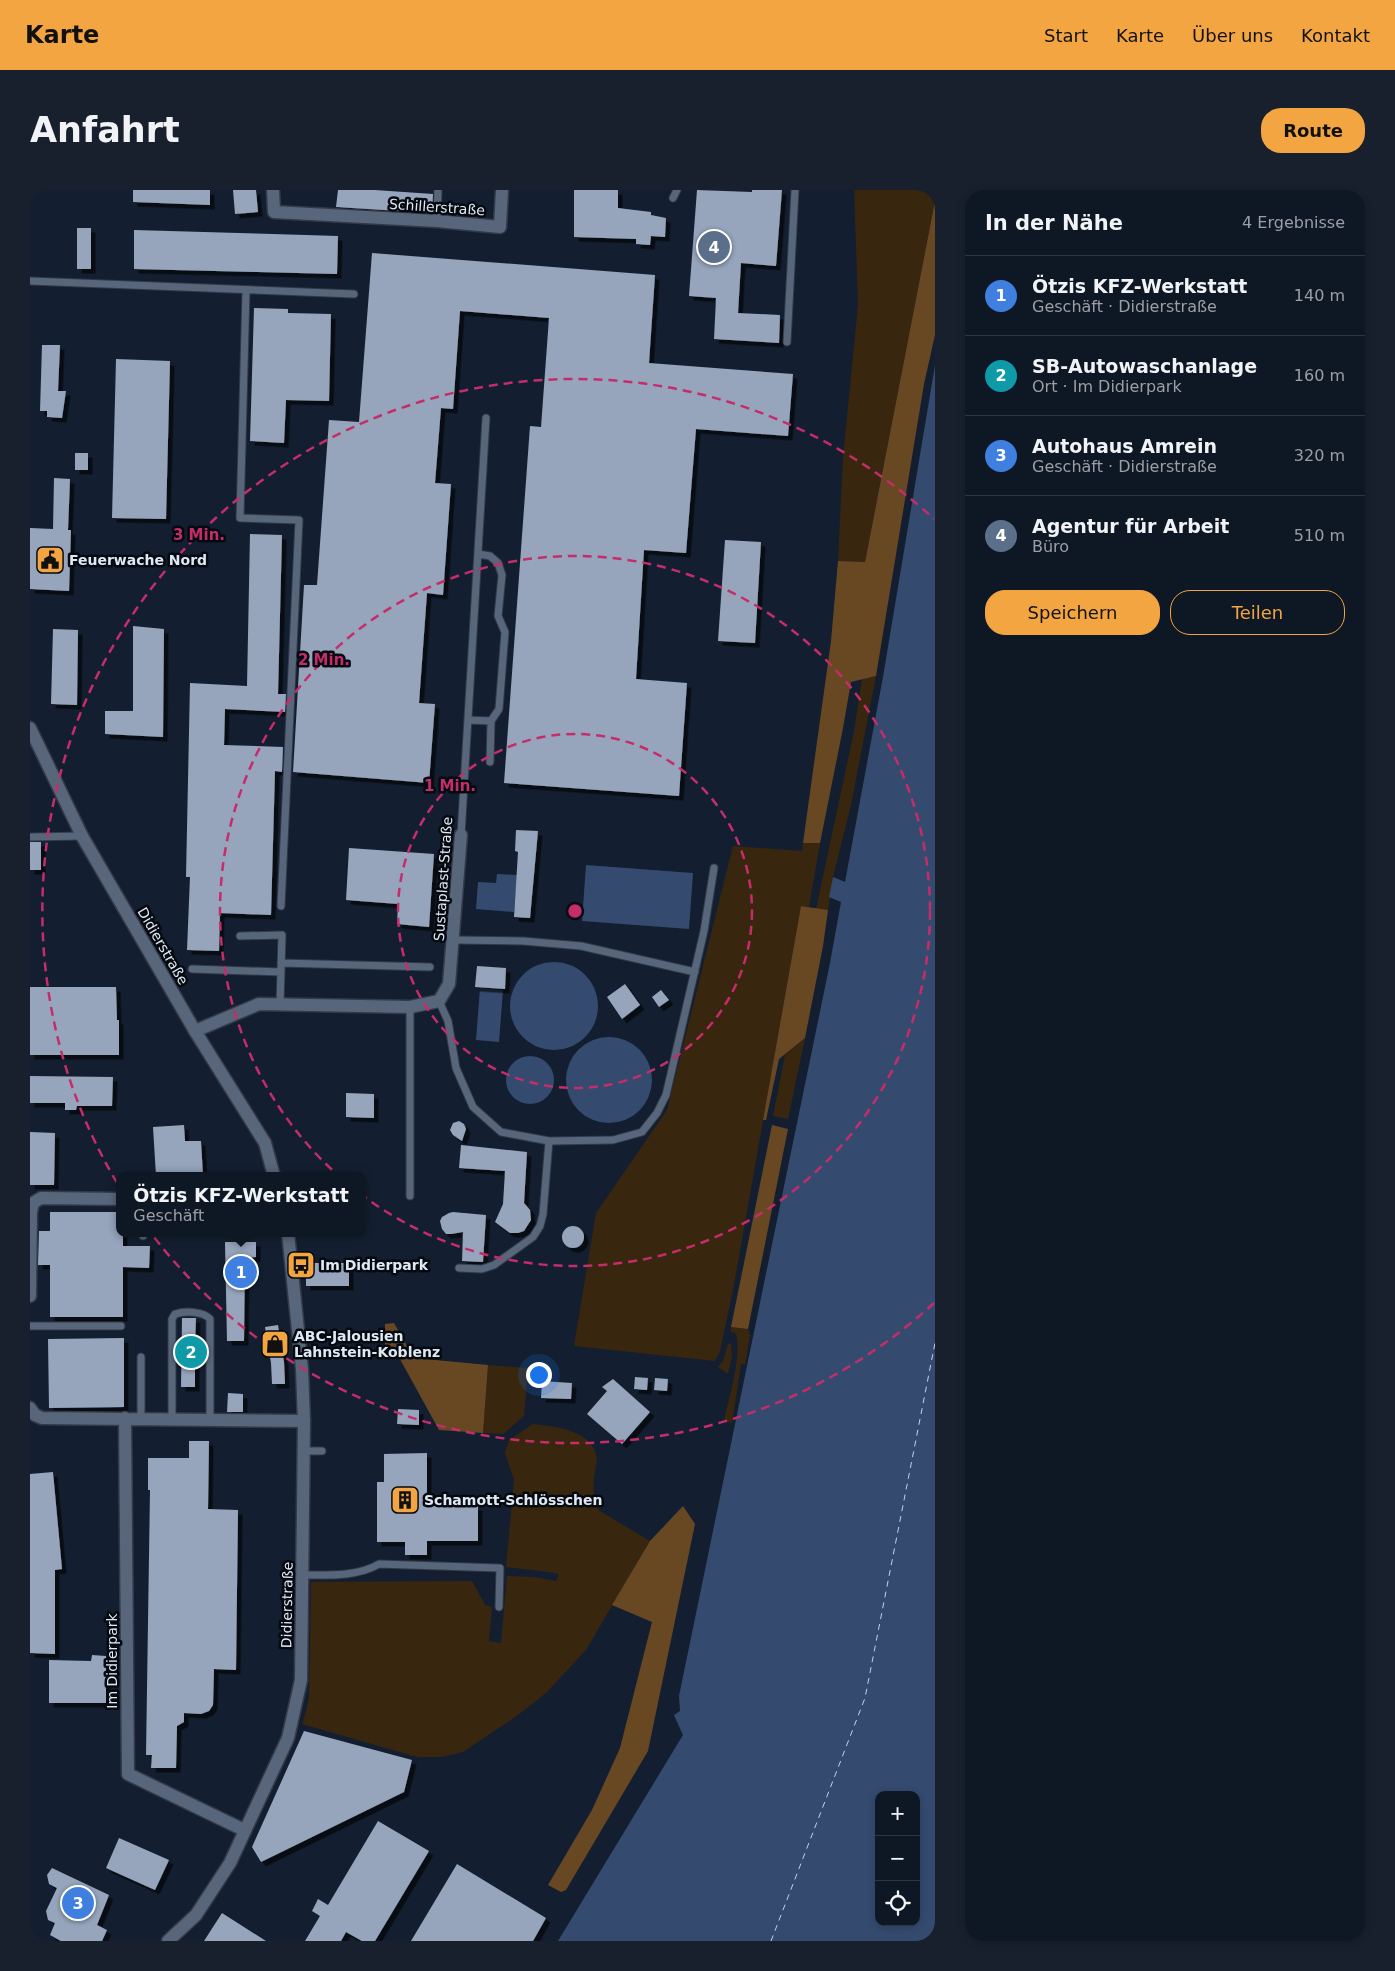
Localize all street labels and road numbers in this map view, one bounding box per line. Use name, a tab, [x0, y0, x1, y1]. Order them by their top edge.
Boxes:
street label: Schillerstraße	[389, 196, 485, 218]
street label: Sustaplast-Straße	[431, 816, 455, 942]
street label: Didierstraße	[134, 905, 192, 987]
street label: Didierstraße	[278, 1562, 296, 1648]
street label: Im Didierpark	[104, 1612, 120, 1709]

